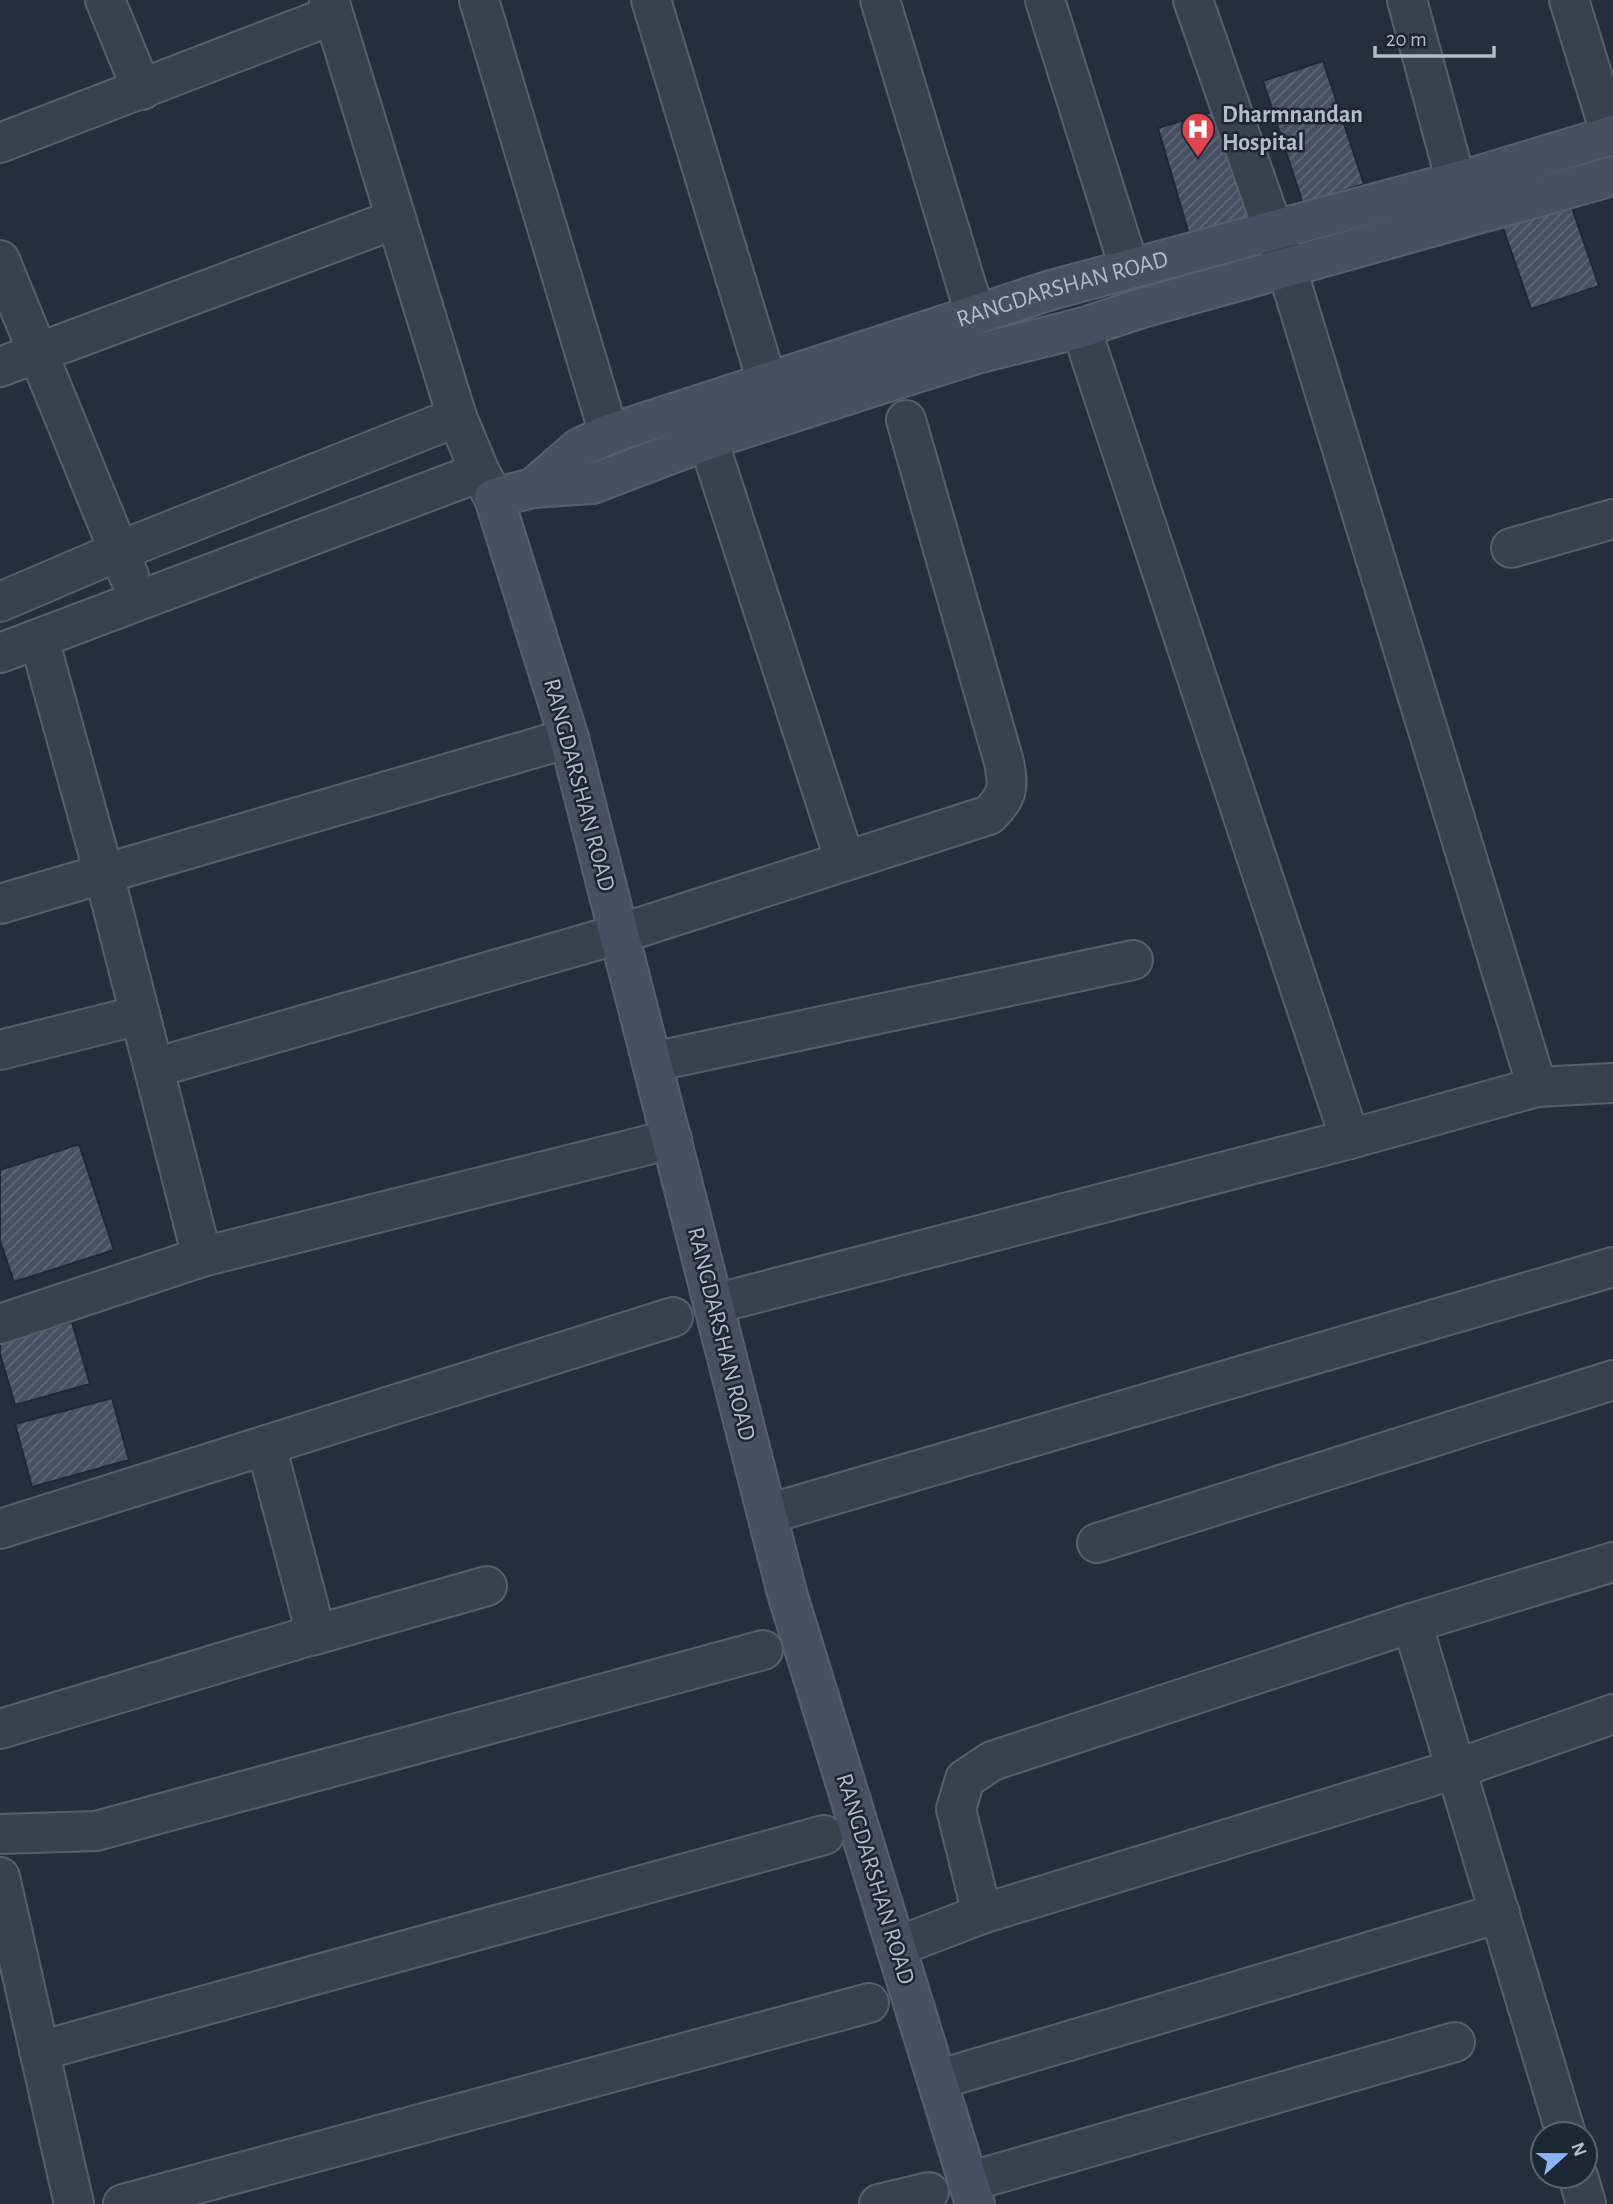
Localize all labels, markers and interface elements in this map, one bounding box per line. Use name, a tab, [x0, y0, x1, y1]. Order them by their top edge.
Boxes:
scale bar	[1375, 14, 1494, 58]
text: 20 m	[1386, 29, 1427, 50]
place label: Dharmnandan Hospital	[1222, 103, 1363, 155]
hospital icon: Dharmnandan Hospital	[1179, 110, 1217, 159]
street label: RANGDARSHAN ROAD	[954, 247, 1171, 332]
street label: RANGDARSHAN ROAD	[539, 676, 619, 894]
street label: RANGDARSHAN ROAD	[683, 1225, 759, 1443]
street label: RANGDARSHAN ROAD	[831, 1771, 919, 1987]
north arrow	[1529, 2120, 1599, 2190]
text: N	[1567, 2140, 1590, 2159]

